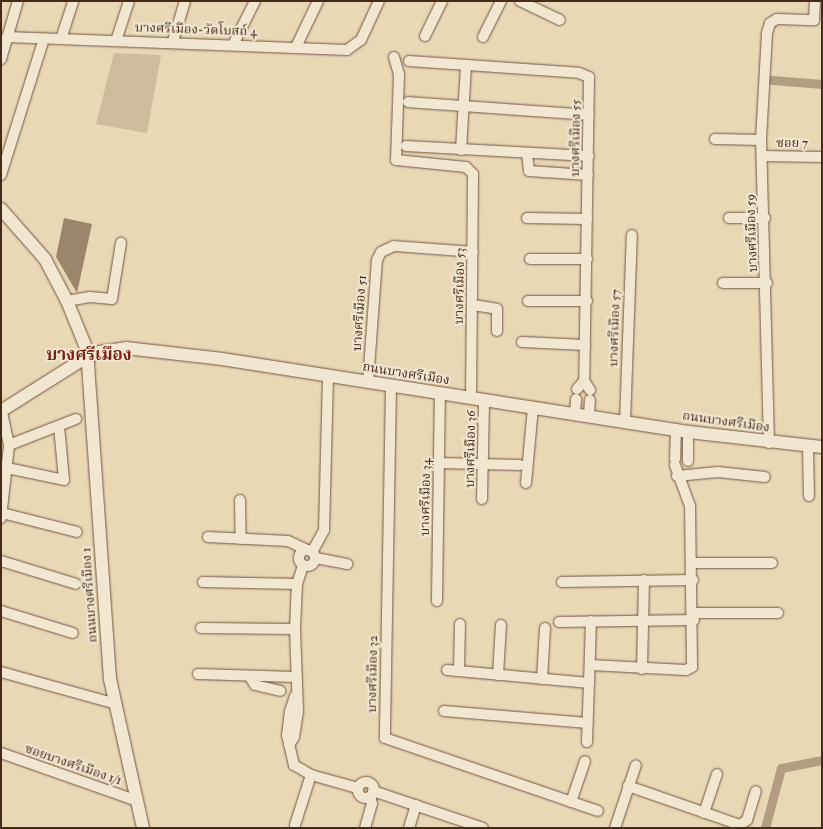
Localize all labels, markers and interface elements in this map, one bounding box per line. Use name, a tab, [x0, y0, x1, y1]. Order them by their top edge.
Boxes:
street label: บางศรีเมือง-วัดโบสถ์ 4	[135, 20, 257, 40]
street label: บางศรีเมือง 55	[568, 99, 584, 177]
street label: ซอย 7	[776, 135, 808, 151]
street label: บางศรีเมือง 59	[743, 194, 761, 272]
street label: บางศรีเมือง 53	[452, 248, 468, 324]
street label: บางศรีเมือง 51	[350, 275, 370, 351]
street label: บางศรีเมือง 57	[606, 289, 624, 367]
district label: บางศรีเมือง	[46, 345, 132, 365]
street label: ถนนบางศรีเมือง	[361, 359, 451, 389]
street label: ถนนบางศรีเมือง	[681, 408, 771, 436]
street label: บางศรีเมือง 36	[463, 410, 479, 488]
street label: บางศรีเมือง 34	[418, 458, 434, 536]
street label: ถนนบางศรีเมือง 1	[79, 547, 101, 643]
street label: บางศรีเมือง 32	[365, 635, 381, 713]
street label: ซอยบางศรีเมือง 1/1	[22, 741, 124, 789]

